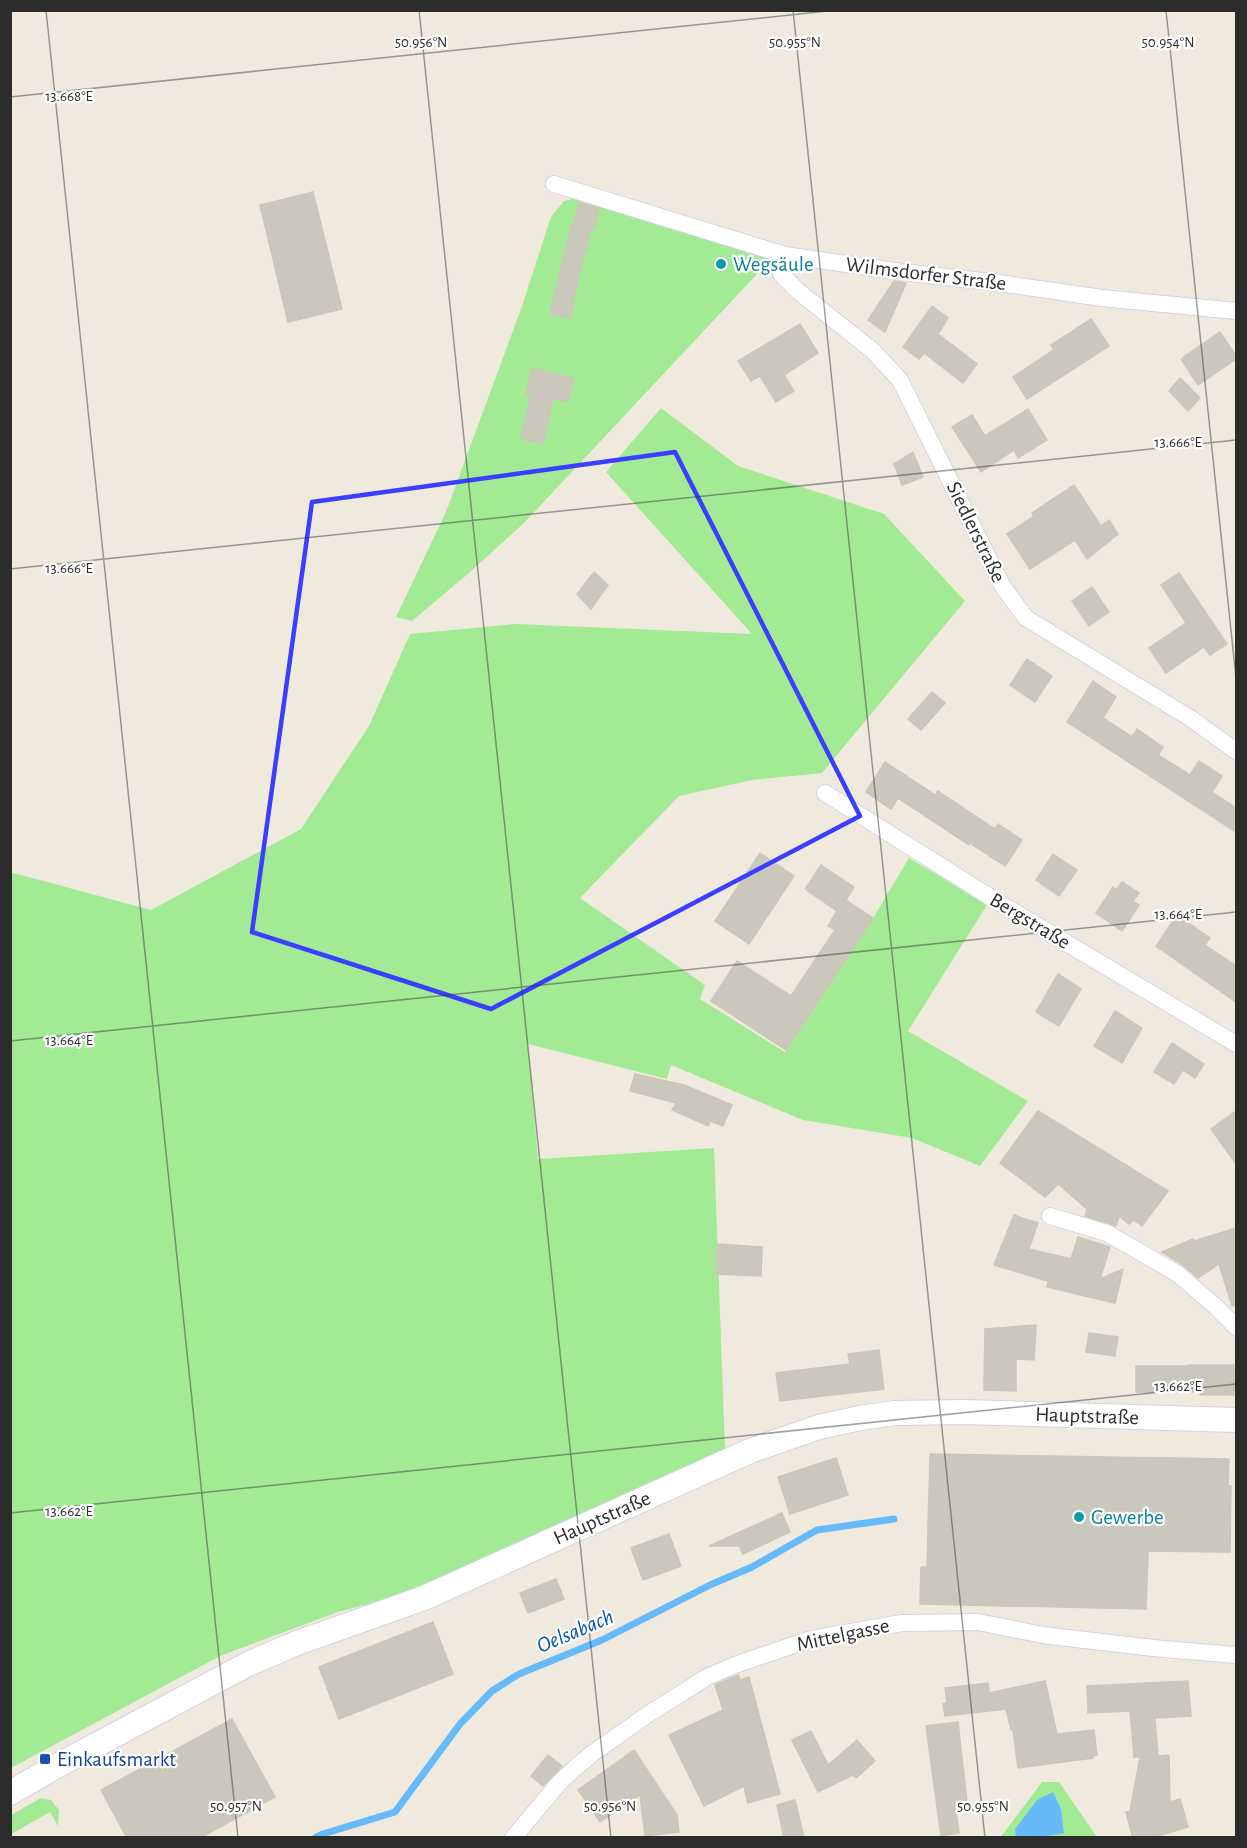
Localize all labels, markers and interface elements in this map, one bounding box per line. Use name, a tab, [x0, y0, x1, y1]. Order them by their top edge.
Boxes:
text: 50.956°N	[395, 35, 447, 50]
text: 50.955°N	[769, 35, 821, 50]
text: 50.954°N	[1142, 35, 1194, 50]
text: 13.668°E	[45, 89, 93, 104]
place label: Wegsäule	[733, 254, 814, 275]
street label: Wilmsdorfer Straße	[845, 254, 1007, 294]
marker: Wegsäule	[714, 257, 728, 271]
text: 13.666°E	[1154, 435, 1202, 450]
street label: Siedlerstraße	[943, 478, 1009, 586]
text: 13.666°E	[45, 561, 93, 576]
street label: Bergstraße	[986, 889, 1074, 953]
text: 13.664°E	[1154, 907, 1202, 922]
text: 13.664°E	[45, 1033, 93, 1048]
text: 13.662°E	[1154, 1379, 1202, 1394]
street label: Hauptstraße	[1035, 1404, 1139, 1428]
street label: Hauptstraße	[550, 1487, 654, 1549]
text: 13.662°E	[45, 1504, 93, 1519]
place label: Gewerbe	[1091, 1507, 1164, 1528]
marker: Gewerbe	[1072, 1510, 1086, 1524]
water label: Oelsabach	[533, 1605, 617, 1657]
street label: Mittelgasse	[795, 1615, 891, 1655]
place label: Einkaufsmarkt	[57, 1749, 176, 1770]
marker: Einkaufsmarkt	[38, 1752, 52, 1766]
text: 50.957°N	[210, 1799, 262, 1814]
text: 50.956°N	[584, 1799, 636, 1814]
text: 50.955°N	[957, 1799, 1009, 1814]

